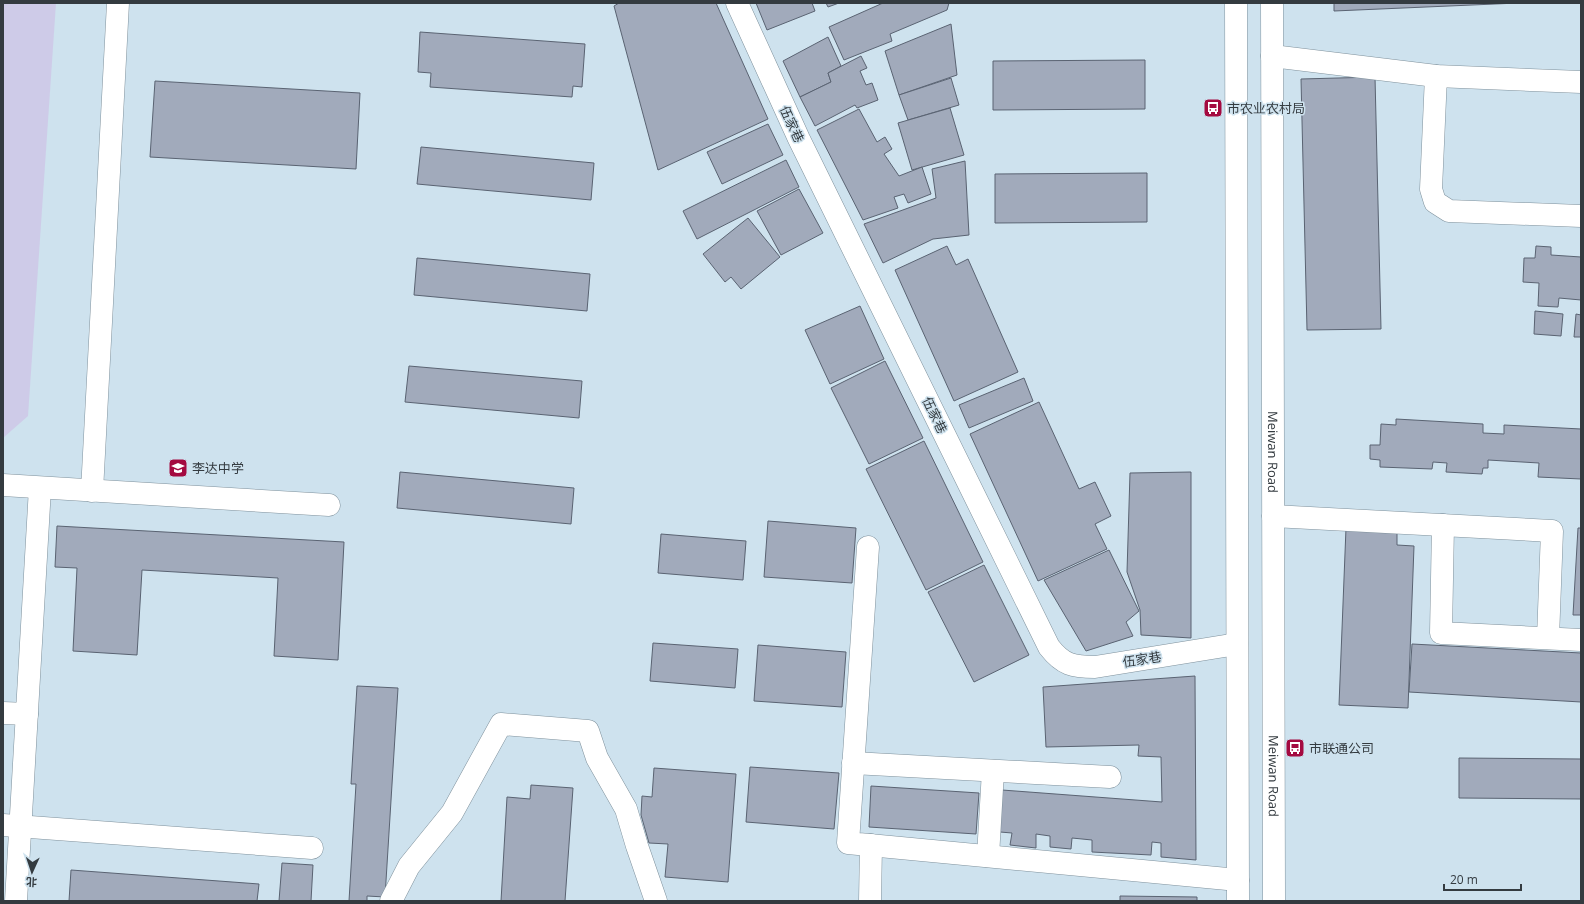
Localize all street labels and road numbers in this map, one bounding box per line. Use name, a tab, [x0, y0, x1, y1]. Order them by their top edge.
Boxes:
street label: 伍家巷	[776, 103, 808, 145]
street label: 伍家巷	[918, 394, 952, 436]
street label: Meiwan Road	[1264, 411, 1282, 493]
street label: 伍家巷	[1121, 647, 1163, 671]
street label: Meiwan Road	[1265, 735, 1283, 817]

